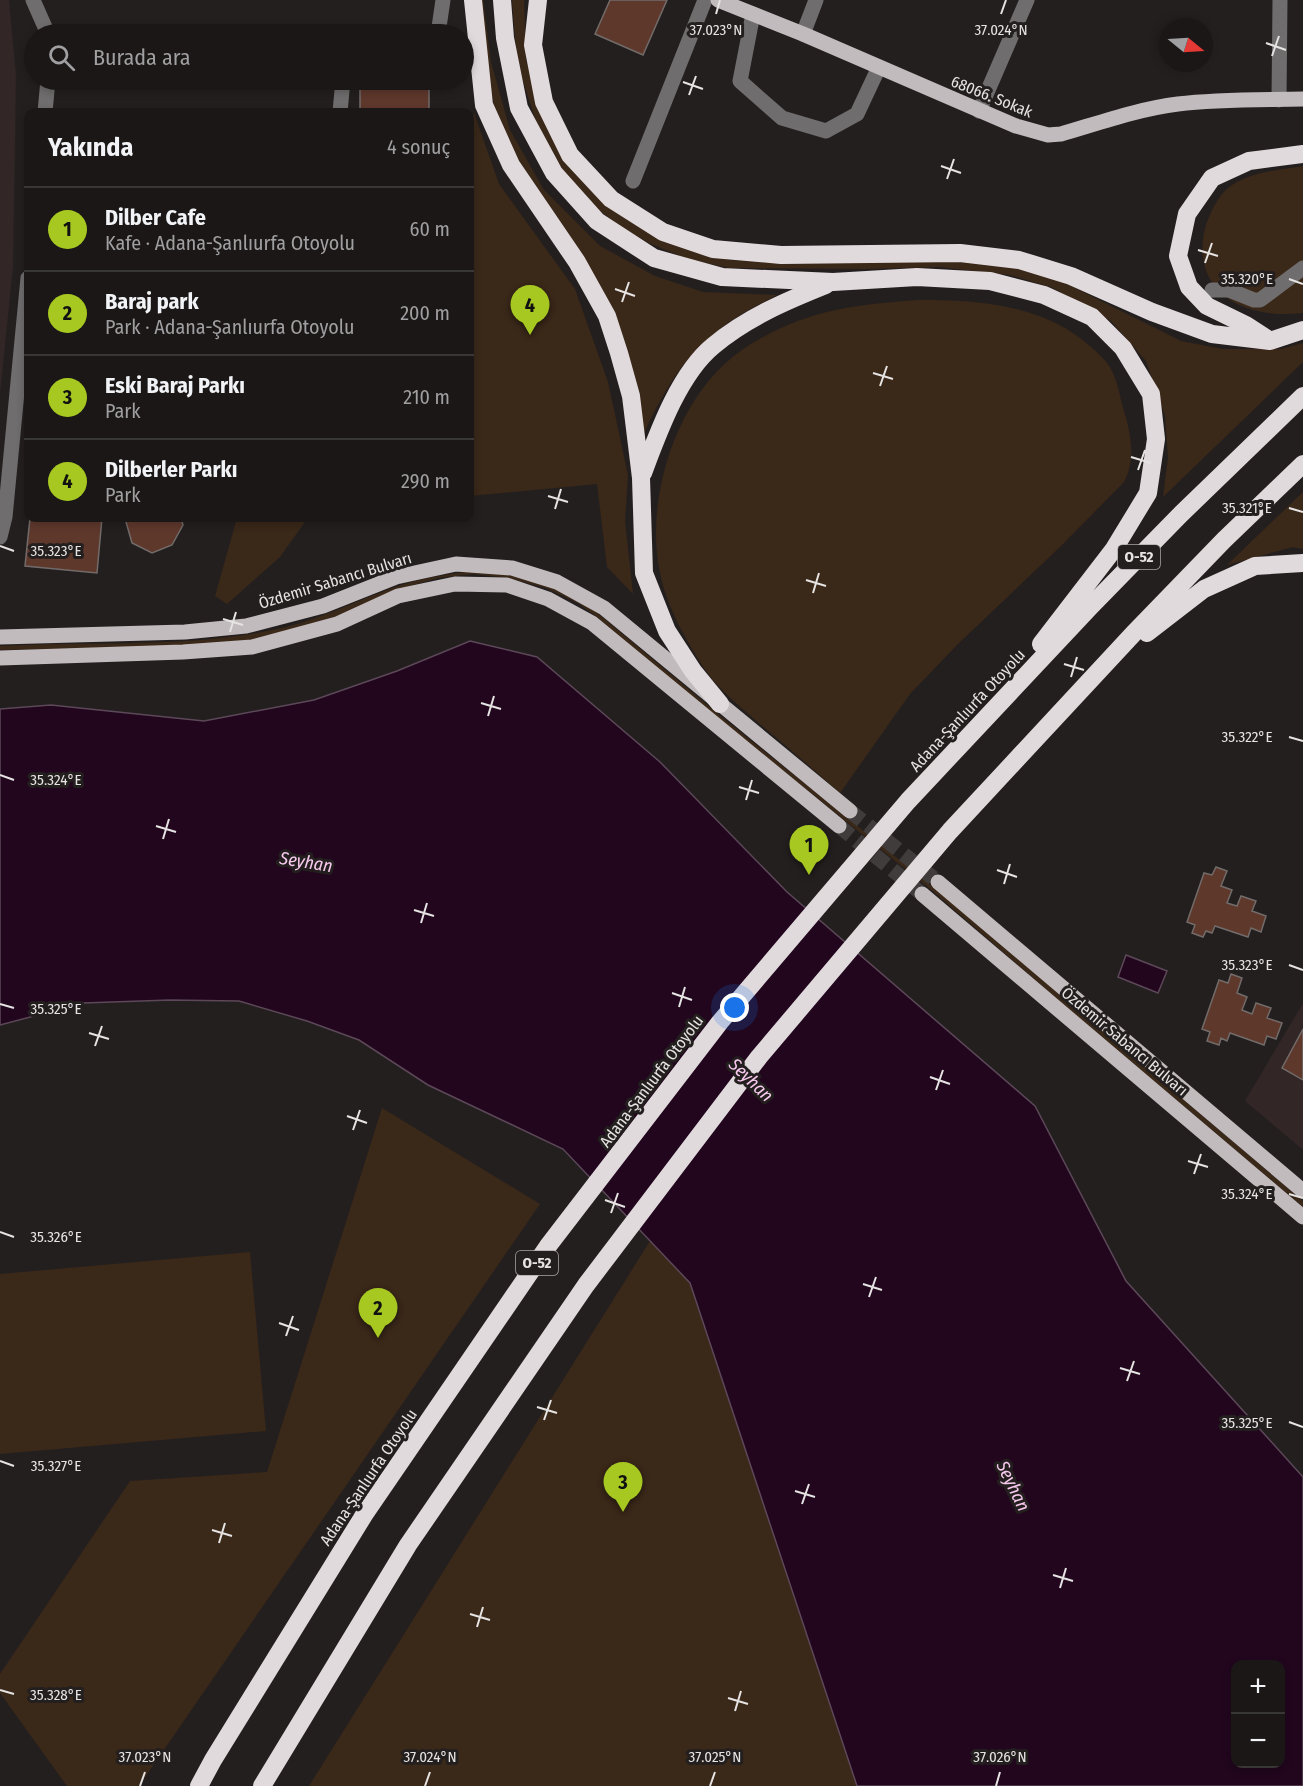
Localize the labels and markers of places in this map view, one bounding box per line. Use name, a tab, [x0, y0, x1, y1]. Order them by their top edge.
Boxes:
pin: 4	[510, 286, 550, 335]
pin: 1	[790, 826, 828, 875]
pin: 2	[358, 1288, 398, 1338]
pin: 3	[604, 1462, 642, 1512]

